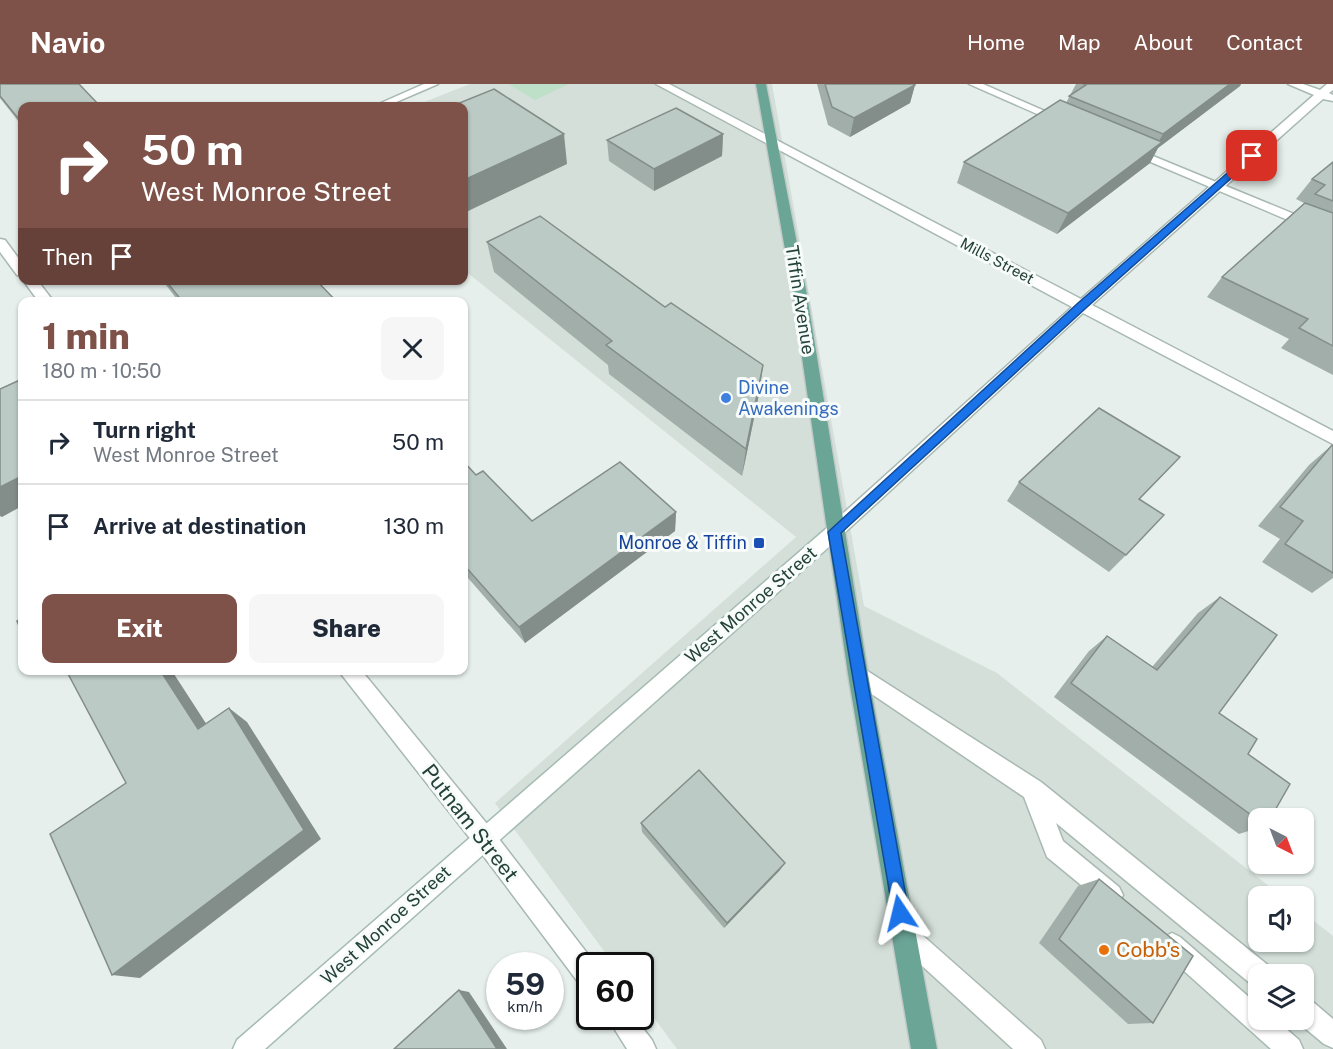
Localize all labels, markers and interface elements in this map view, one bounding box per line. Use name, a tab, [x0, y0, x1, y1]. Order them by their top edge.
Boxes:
text: Navio	[30, 26, 105, 59]
text: Home	[967, 30, 1025, 55]
text: Map	[1058, 30, 1101, 55]
text: About	[1134, 30, 1193, 55]
text: Contact	[1226, 30, 1303, 55]
text: 50 m	[141, 125, 244, 174]
icon: right	[42, 126, 120, 204]
pin	[1226, 130, 1277, 181]
icon: arrive	[1235, 139, 1268, 172]
text: West Monroe Street	[141, 175, 392, 207]
street label: Mills Street	[958, 234, 1037, 287]
icon: arrive	[105, 240, 138, 273]
text: Then	[42, 244, 93, 270]
street label: Tiffin Avenue	[782, 244, 819, 356]
text: 1 min	[42, 315, 130, 357]
button: close	[381, 317, 444, 380]
text: 180 m · 10:50	[42, 359, 161, 383]
place label: Divine Awakenings	[738, 377, 839, 419]
marker: Divine Awakenings	[719, 391, 733, 405]
text: Turn right	[93, 417, 196, 443]
icon: right	[42, 426, 75, 459]
text: 50 m	[392, 429, 444, 455]
text: West Monroe Street	[93, 443, 279, 467]
icon: arrive	[42, 510, 75, 543]
text: Arrive at destination	[93, 513, 306, 539]
text: 130 m	[383, 513, 444, 539]
place label: Monroe & Tiffin	[618, 532, 747, 553]
marker: Monroe & Tiffin	[752, 536, 766, 550]
street label: West Monroe Street	[681, 542, 821, 667]
button: Exit	[42, 594, 237, 663]
button: Share	[249, 594, 444, 663]
street label: Putnam Street	[417, 759, 524, 886]
north arrow	[1248, 808, 1314, 874]
map controls	[1248, 808, 1314, 1030]
street label: West Monroe Street	[316, 861, 455, 988]
position arrow	[868, 881, 932, 945]
button: sound	[1248, 886, 1314, 952]
place label: Cobb's	[1116, 937, 1180, 962]
marker: Cobb's	[1097, 943, 1111, 957]
speed limit sign: 60	[576, 952, 654, 1030]
button: layers	[1248, 964, 1314, 1030]
text: 59	[505, 966, 545, 1002]
text: km/h	[507, 998, 543, 1015]

